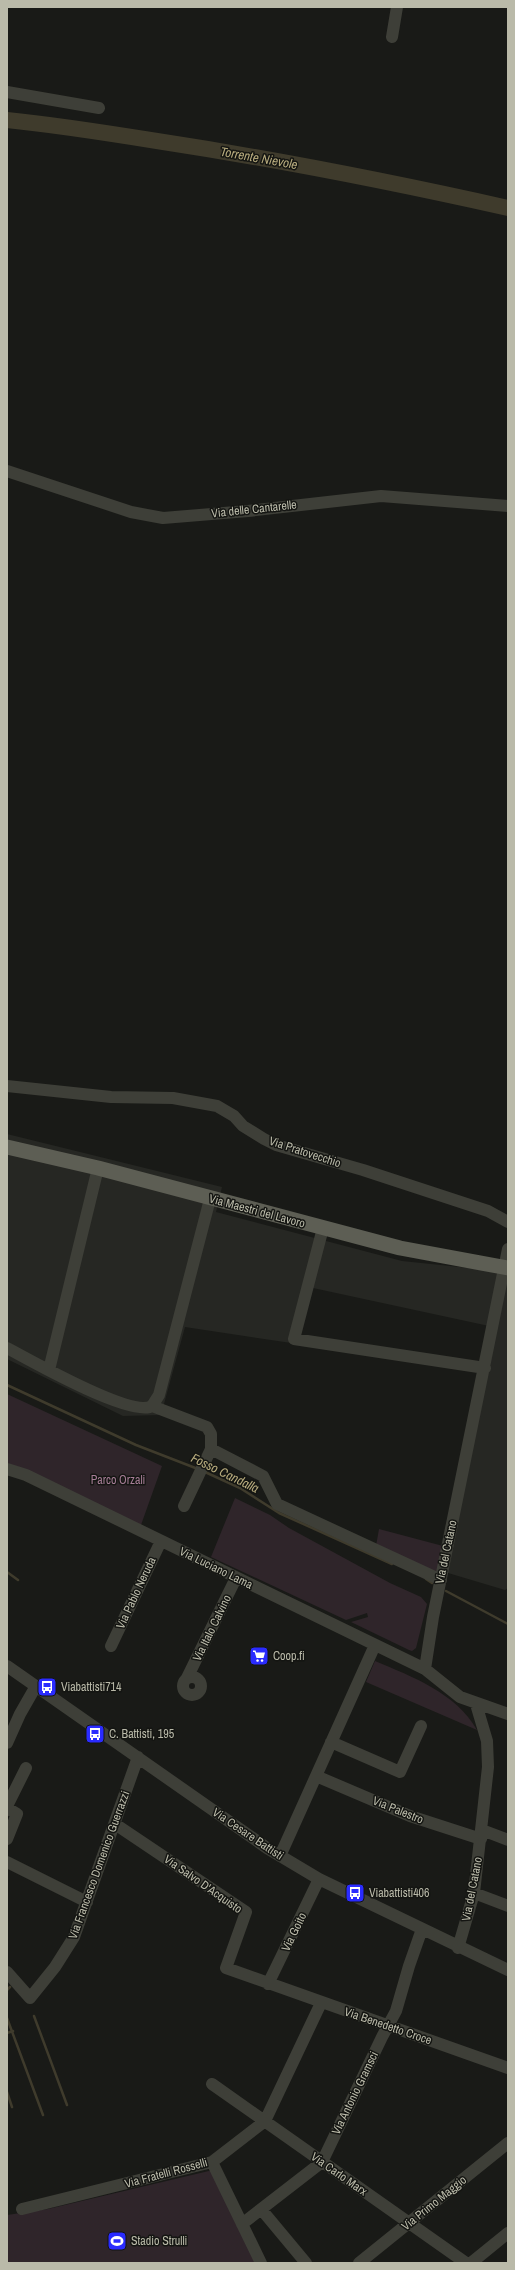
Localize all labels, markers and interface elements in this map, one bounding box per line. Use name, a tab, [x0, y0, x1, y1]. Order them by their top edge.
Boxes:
water label: Torrente Nievole	[219, 143, 299, 173]
street label: Via delle Cantarelle	[211, 497, 297, 521]
street label: Via Pratovecchio	[267, 1133, 343, 1171]
street label: Via Maestri del Lavoro	[207, 1190, 307, 1232]
water label: Fosso Candalla	[188, 1449, 262, 1497]
park label: Parco Orzali	[91, 1472, 145, 1488]
street label: Via del Catano	[431, 1519, 461, 1585]
street label: Via Luciano Lama	[177, 1543, 256, 1593]
street label: Via Pablo Neruda	[112, 1554, 160, 1632]
street label: Via Italo Calvino	[189, 1592, 235, 1664]
supermarket icon: Coop.fi	[248, 1645, 270, 1667]
place label: Coop.fi	[273, 1648, 305, 1664]
bus stop icon: Viabattisti714	[36, 1676, 58, 1698]
place label: Viabattisti714	[61, 1679, 122, 1695]
bus stop icon: C. Battisti, 195	[84, 1723, 106, 1745]
place label: C. Battisti, 195	[109, 1726, 175, 1742]
street label: Via Francesco Domenico Guerrazzi	[65, 1789, 133, 1941]
street label: Via Palestro	[370, 1793, 426, 1827]
street label: Via Cesare Battisti	[209, 1804, 287, 1864]
street label: Via Salvo D'Acquisto	[161, 1851, 245, 1917]
street label: Via del Catano	[458, 1856, 486, 1922]
bus stop icon: Viabattisti406	[344, 1882, 366, 1904]
place label: Viabattisti406	[369, 1885, 430, 1901]
street label: Via Goito	[278, 1910, 310, 1954]
street label: Via Benedetto Croce	[342, 2004, 434, 2048]
street label: Via Antonio Gramsci	[328, 2049, 382, 2137]
street label: Via Carlo Marx	[308, 2149, 370, 2199]
street label: Via Fratelli Rosselli	[123, 2154, 209, 2192]
street label: Via Primo Maggio	[398, 2172, 470, 2234]
sports icon: Stadio Strulli	[106, 2230, 128, 2252]
place label: Stadio Strulli	[131, 2233, 187, 2249]

